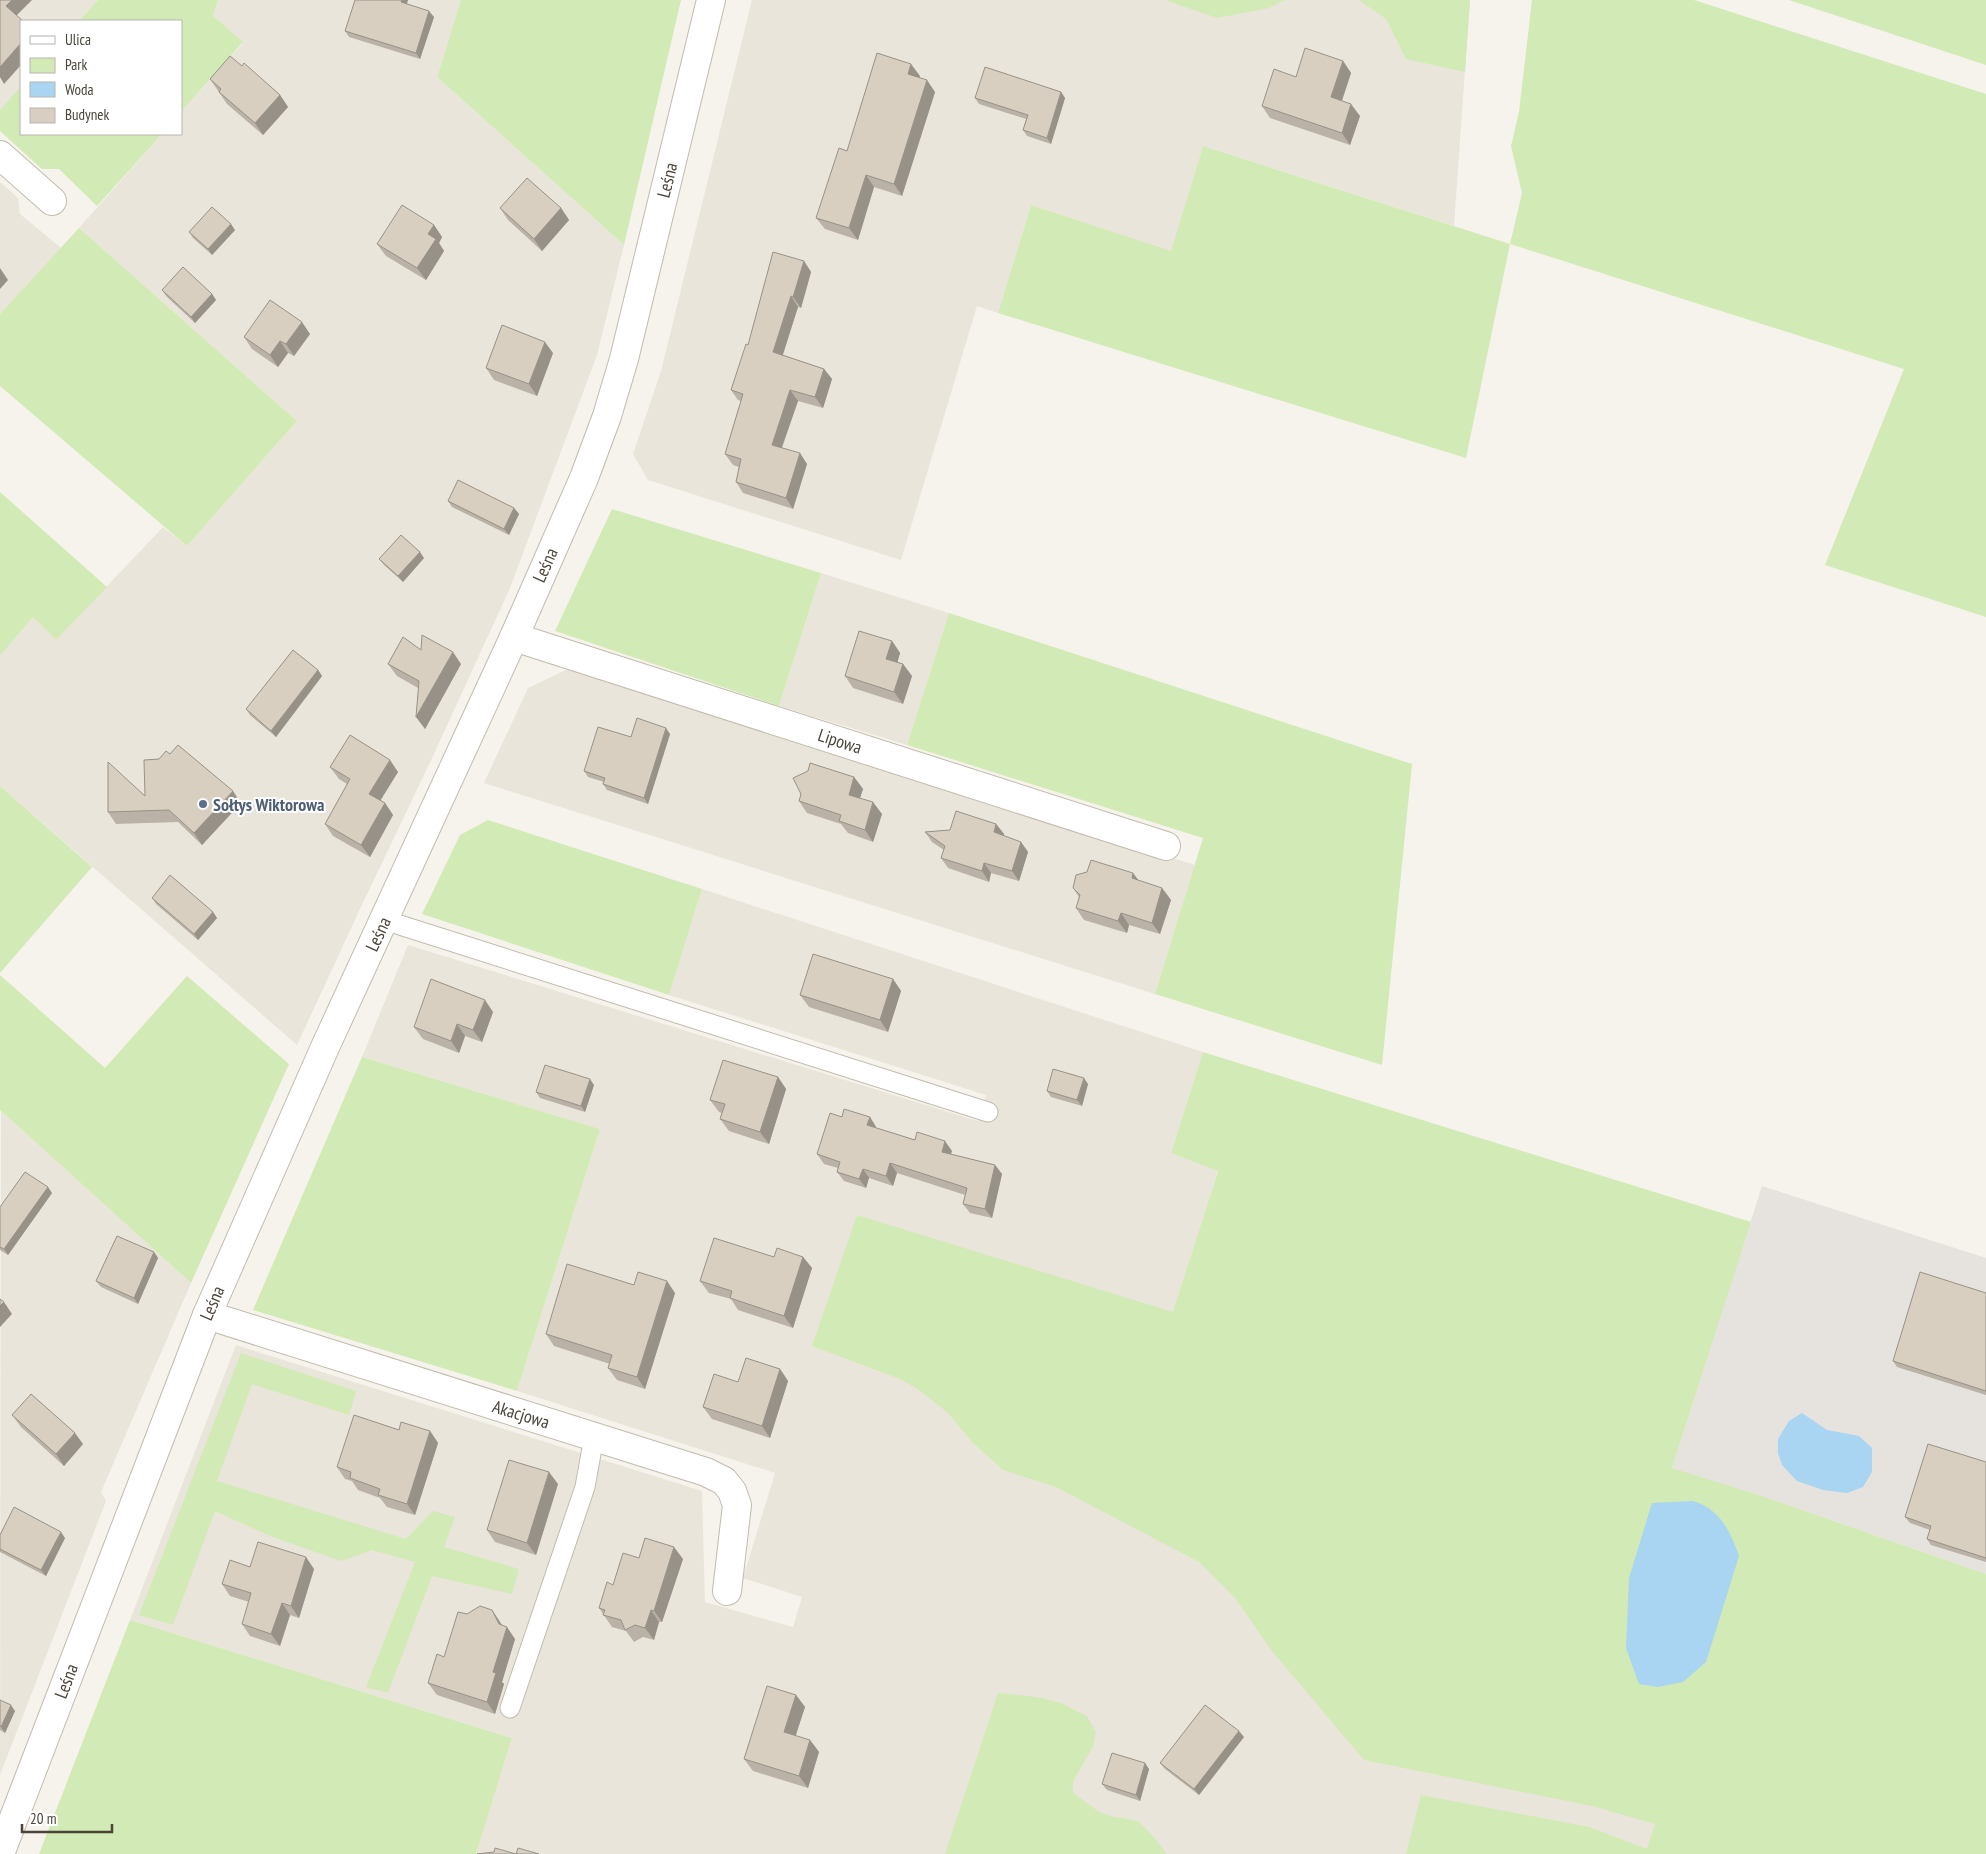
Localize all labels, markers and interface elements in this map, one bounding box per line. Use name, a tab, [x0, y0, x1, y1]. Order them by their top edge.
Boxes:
legend	[20, 20, 182, 135]
text: Ulica	[65, 30, 91, 49]
text: Park	[65, 55, 87, 74]
text: Woda	[65, 80, 94, 99]
text: Budynek	[65, 105, 109, 124]
street label: Leśna	[652, 160, 682, 200]
street label: Leśna	[527, 544, 563, 586]
street label: Lipowa	[815, 723, 865, 759]
place label: Sołtys Wiktorowa	[213, 793, 324, 816]
marker: Sołtys Wiktorowa	[197, 798, 209, 810]
street label: Leśna	[360, 913, 396, 955]
street label: Leśna	[195, 1282, 229, 1324]
street label: Akacjowa	[490, 1394, 552, 1434]
street label: Leśna	[49, 1660, 83, 1702]
scale bar	[22, 1802, 112, 1834]
text: 20 m	[30, 1809, 56, 1828]

